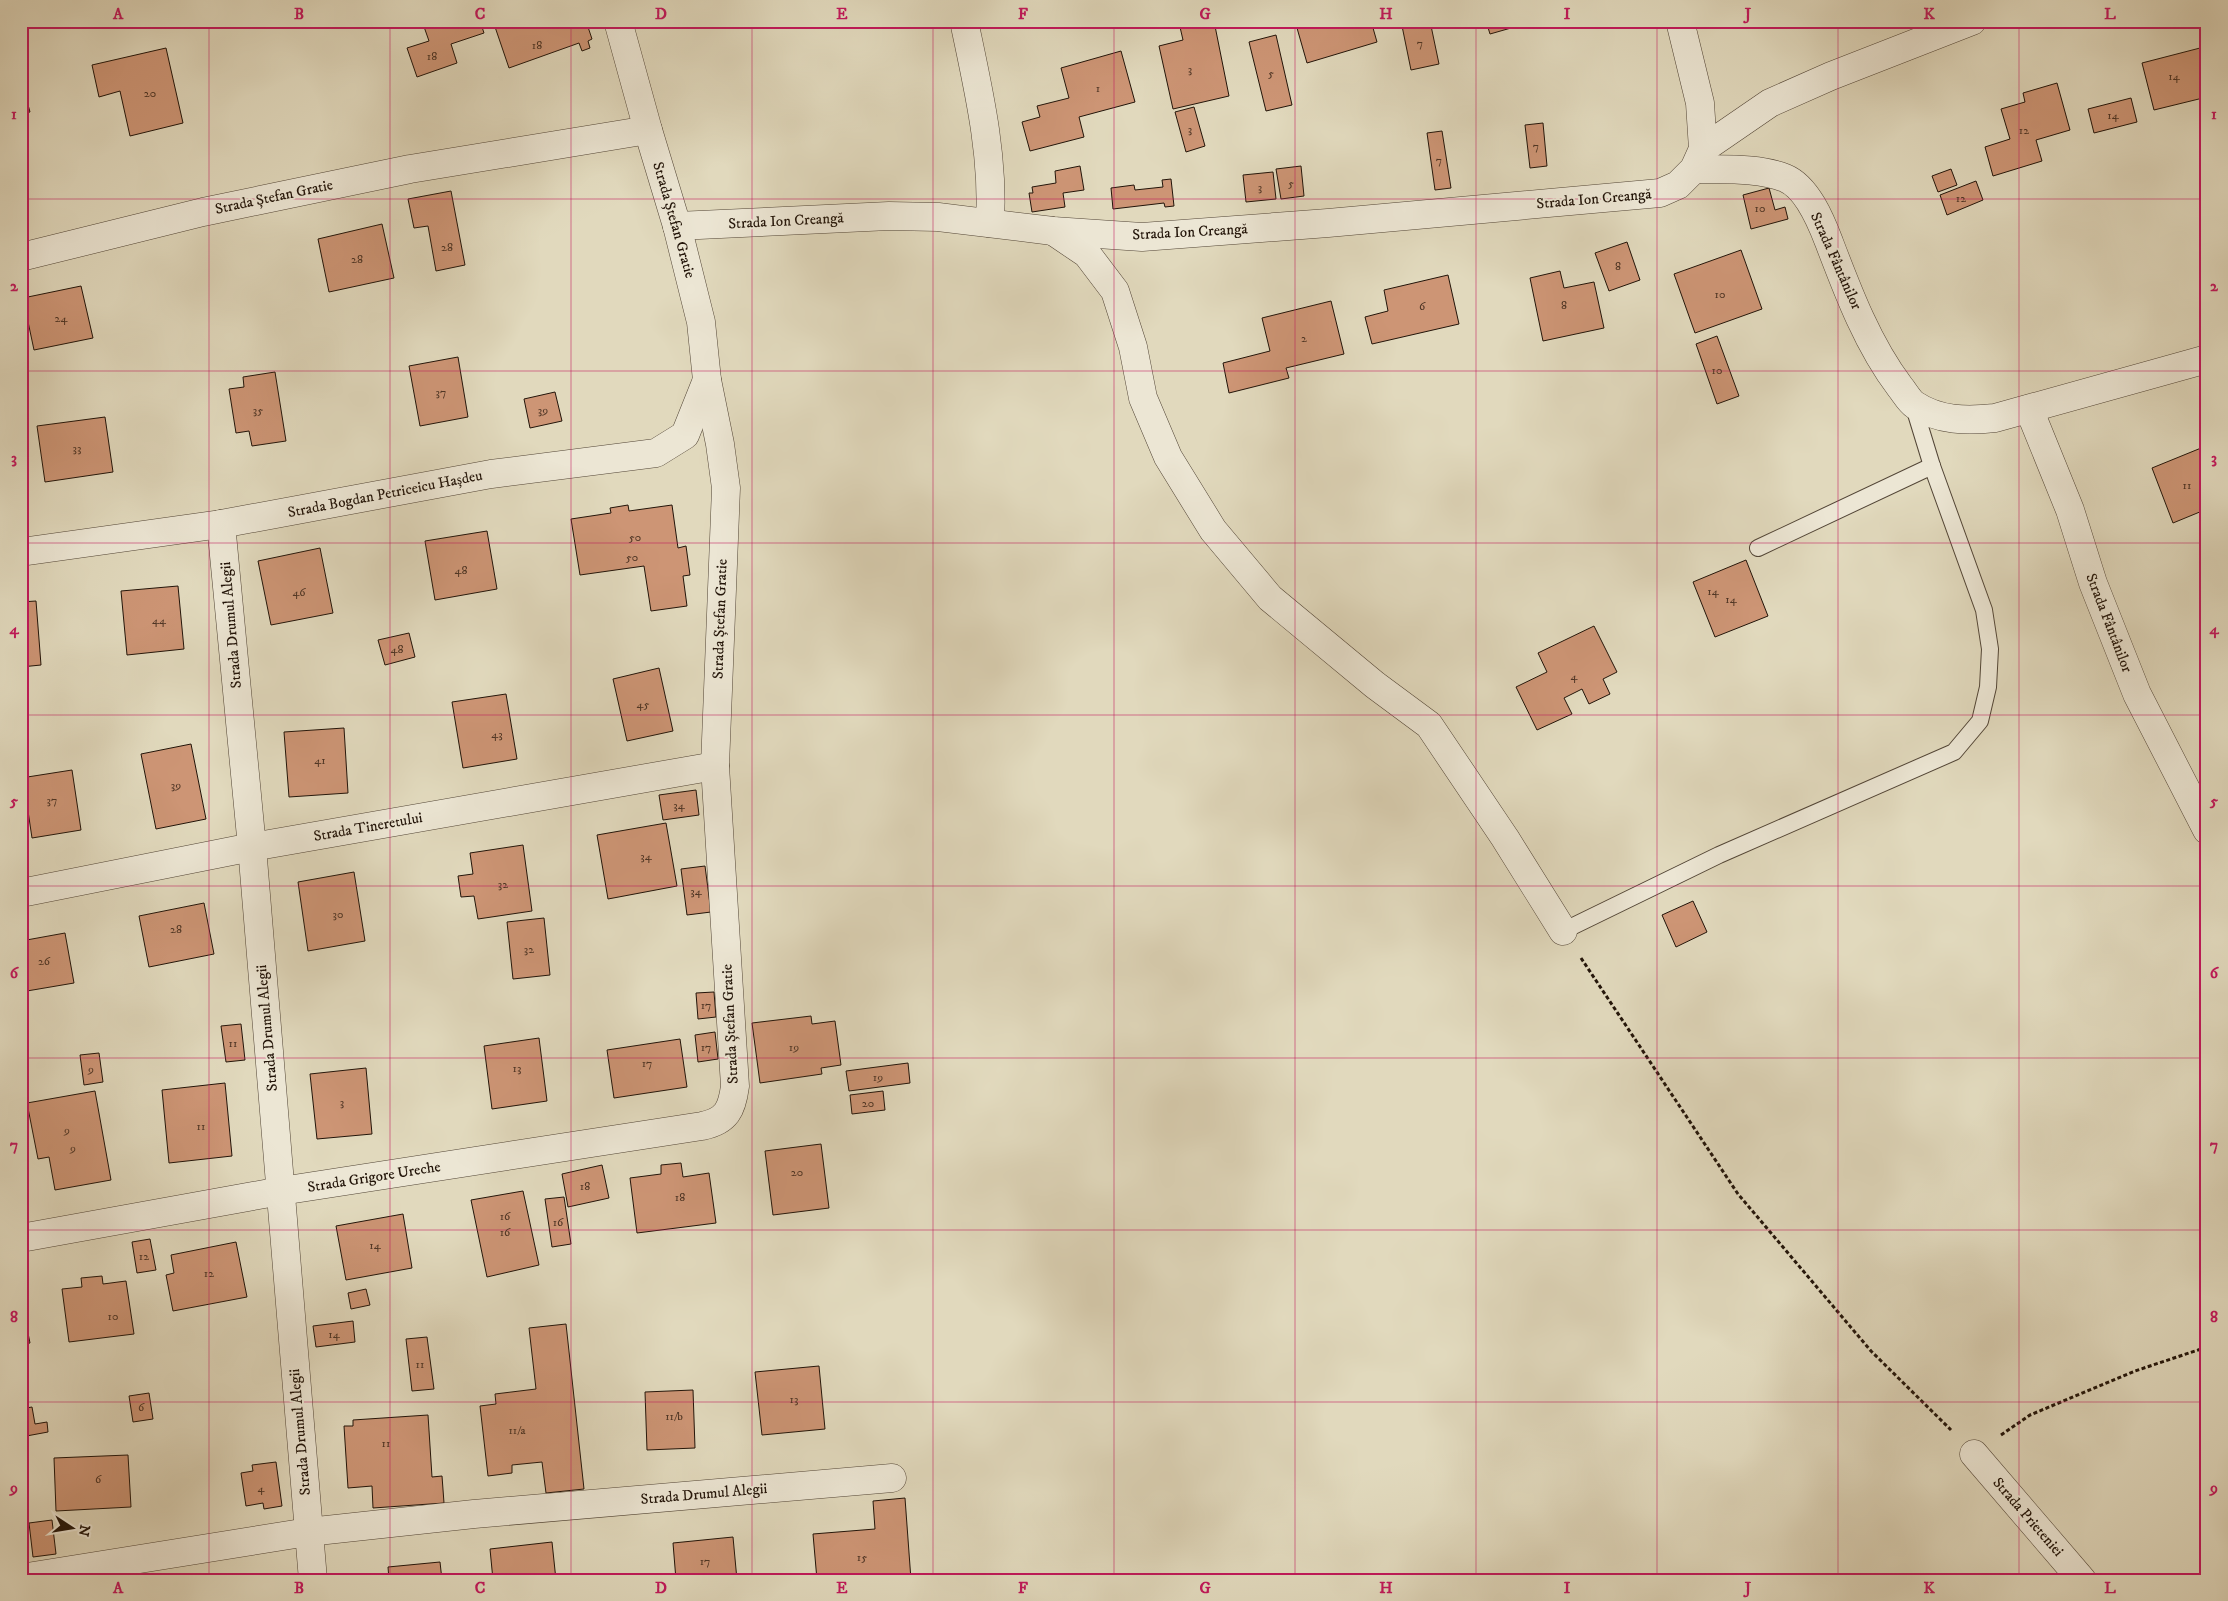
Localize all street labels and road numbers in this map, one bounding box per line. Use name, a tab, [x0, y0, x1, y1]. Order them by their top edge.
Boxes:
street label: Strada Ștefan Gratie	[648, 160, 700, 280]
street label: Strada Ștefan Gratie	[213, 175, 335, 219]
street label: Strada Ion Creangă	[1536, 184, 1653, 214]
street label: Strada Ion Creangă	[728, 208, 845, 234]
street label: Strada Fântânilor	[1806, 209, 1866, 313]
street label: Strada Ion Creangă	[1132, 219, 1249, 245]
street label: Strada Bogdan Petriceicu Hașdeu	[286, 466, 484, 522]
street label: Strada Ștefan Gratie	[708, 559, 732, 679]
street label: Strada Drumul Alegii	[216, 561, 246, 689]
street label: Strada Fântânilor	[2081, 571, 2137, 676]
street label: Strada Tineretului	[312, 808, 424, 846]
street label: Strada Drumul Alegii	[252, 964, 282, 1092]
street label: Strada Ștefan Gratie	[717, 964, 743, 1084]
street label: Strada Grigore Ureche	[306, 1157, 442, 1197]
street label: Strada Drumul Alegii	[285, 1368, 315, 1496]
street label: Strada Prieteniei	[1988, 1473, 2068, 1561]
street label: Strada Drumul Alegii	[640, 1479, 768, 1509]

